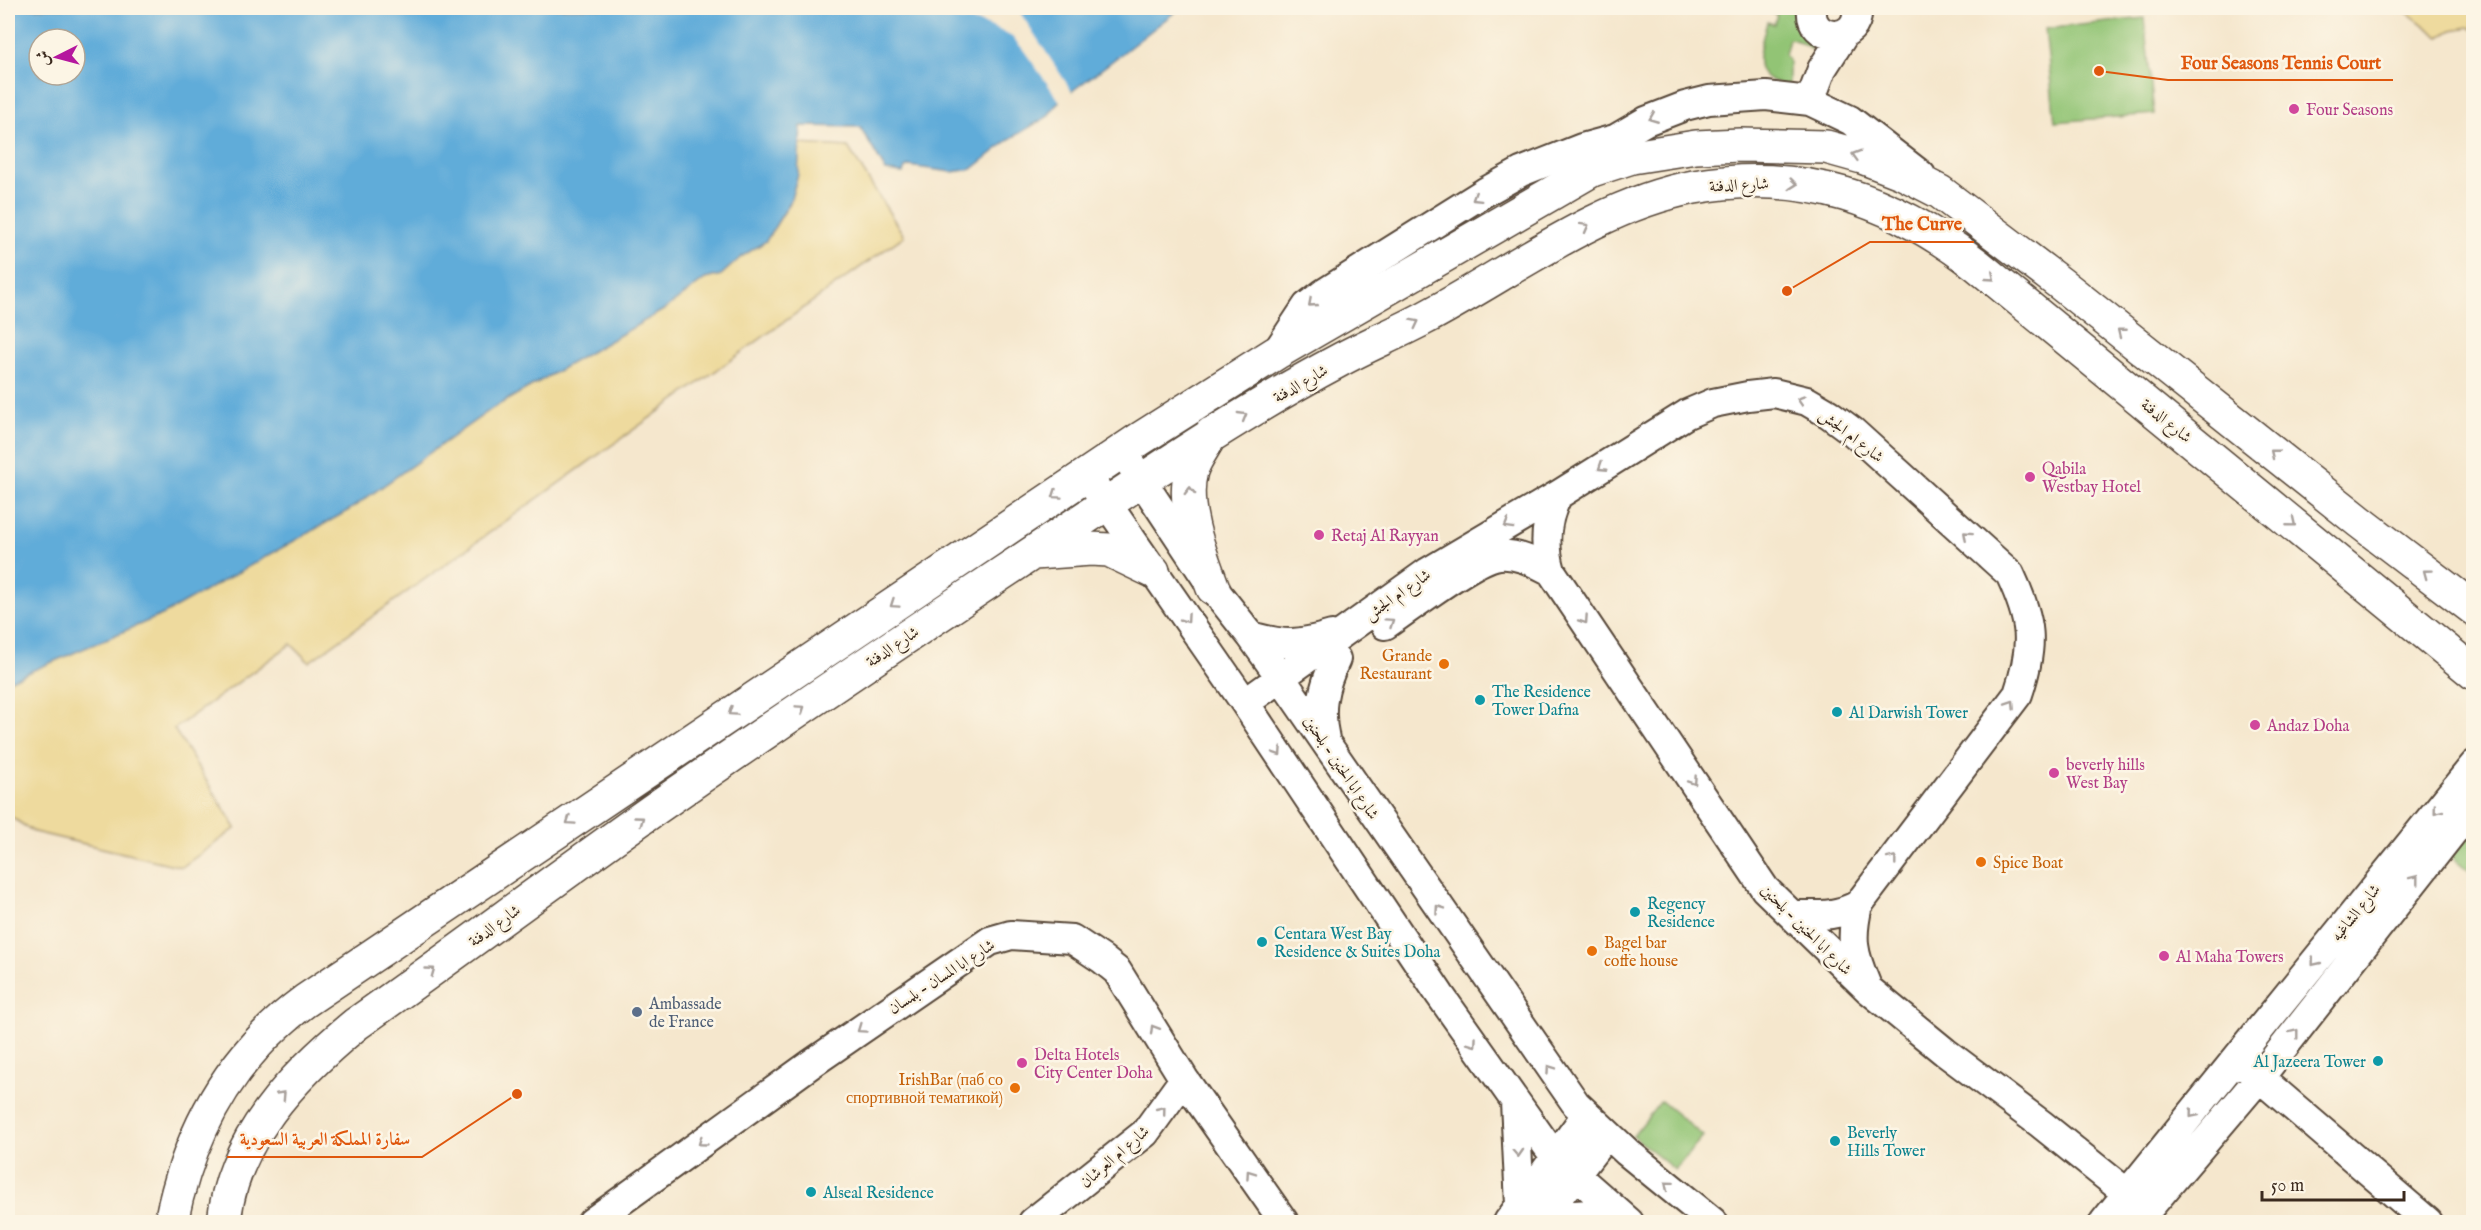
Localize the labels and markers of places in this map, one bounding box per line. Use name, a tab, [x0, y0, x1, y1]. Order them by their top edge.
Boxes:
callout: Four Seasons Tennis Court	[2168, 44, 2393, 80]
place label: Four Seasons	[2306, 101, 2393, 121]
marker: Four Seasons	[2287, 102, 2301, 116]
callout: The Curve	[1870, 206, 1974, 242]
place label: Qabila Westbay Hotel	[2042, 460, 2142, 498]
marker: Qabila Westbay Hotel	[2023, 470, 2037, 484]
place label: Retaj Al Rayyan	[1331, 527, 1439, 547]
marker: Retaj Al Rayyan	[1312, 528, 1326, 542]
place label: Grande Restaurant	[1359, 647, 1433, 685]
marker: Grande Restaurant	[1437, 657, 1451, 671]
place label: The Residence Tower Dafna	[1492, 683, 1591, 721]
marker: The Residence Tower Dafna	[1473, 693, 1487, 707]
place label: Al Darwish Tower	[1848, 704, 1968, 724]
marker: Al Darwish Tower	[1830, 705, 1844, 719]
place label: Andaz Doha	[2266, 717, 2350, 737]
marker: Andaz Doha	[2248, 718, 2262, 732]
place label: beverly hills West Bay	[2066, 756, 2145, 794]
marker: beverly hills West Bay	[2047, 766, 2061, 780]
place label: Spice Boat	[1993, 854, 2064, 874]
marker: Spice Boat	[1974, 855, 1988, 869]
place label: Regency Residence	[1647, 895, 1715, 933]
marker: Regency Residence	[1628, 905, 1642, 919]
place label: Centara West Bay Residence & Suites Doha	[1274, 925, 1440, 963]
place label: Bagel bar coffe house	[1604, 934, 1678, 972]
marker: Centara West Bay Residence & Suites Doha	[1255, 935, 1269, 949]
marker: Bagel bar coffe house	[1585, 944, 1599, 958]
place label: Al Maha Towers	[2175, 948, 2284, 968]
marker: Al Maha Towers	[2157, 949, 2171, 963]
place label: Ambassade de France	[648, 995, 722, 1033]
marker: Ambassade de France	[630, 1005, 644, 1019]
place label: Delta Hotels City Center Doha	[1034, 1046, 1153, 1084]
place label: Al Jazeera Tower	[2253, 1053, 2366, 1073]
marker: Al Jazeera Tower	[2371, 1054, 2385, 1068]
marker: Delta Hotels City Center Doha	[1015, 1056, 1029, 1070]
place label: IrishBar (паб со спортивной тематикой)	[846, 1071, 1003, 1109]
marker: IrishBar (паб со спортивной тематикой)	[1008, 1081, 1022, 1095]
callout: سفارة المملكة العربية السعودية	[227, 1121, 422, 1157]
place label: Beverly Hills Tower	[1847, 1124, 1925, 1162]
marker: Beverly Hills Tower	[1828, 1134, 1842, 1148]
place label: Alseal Residence	[822, 1184, 934, 1204]
marker: Alseal Residence	[804, 1185, 818, 1199]

